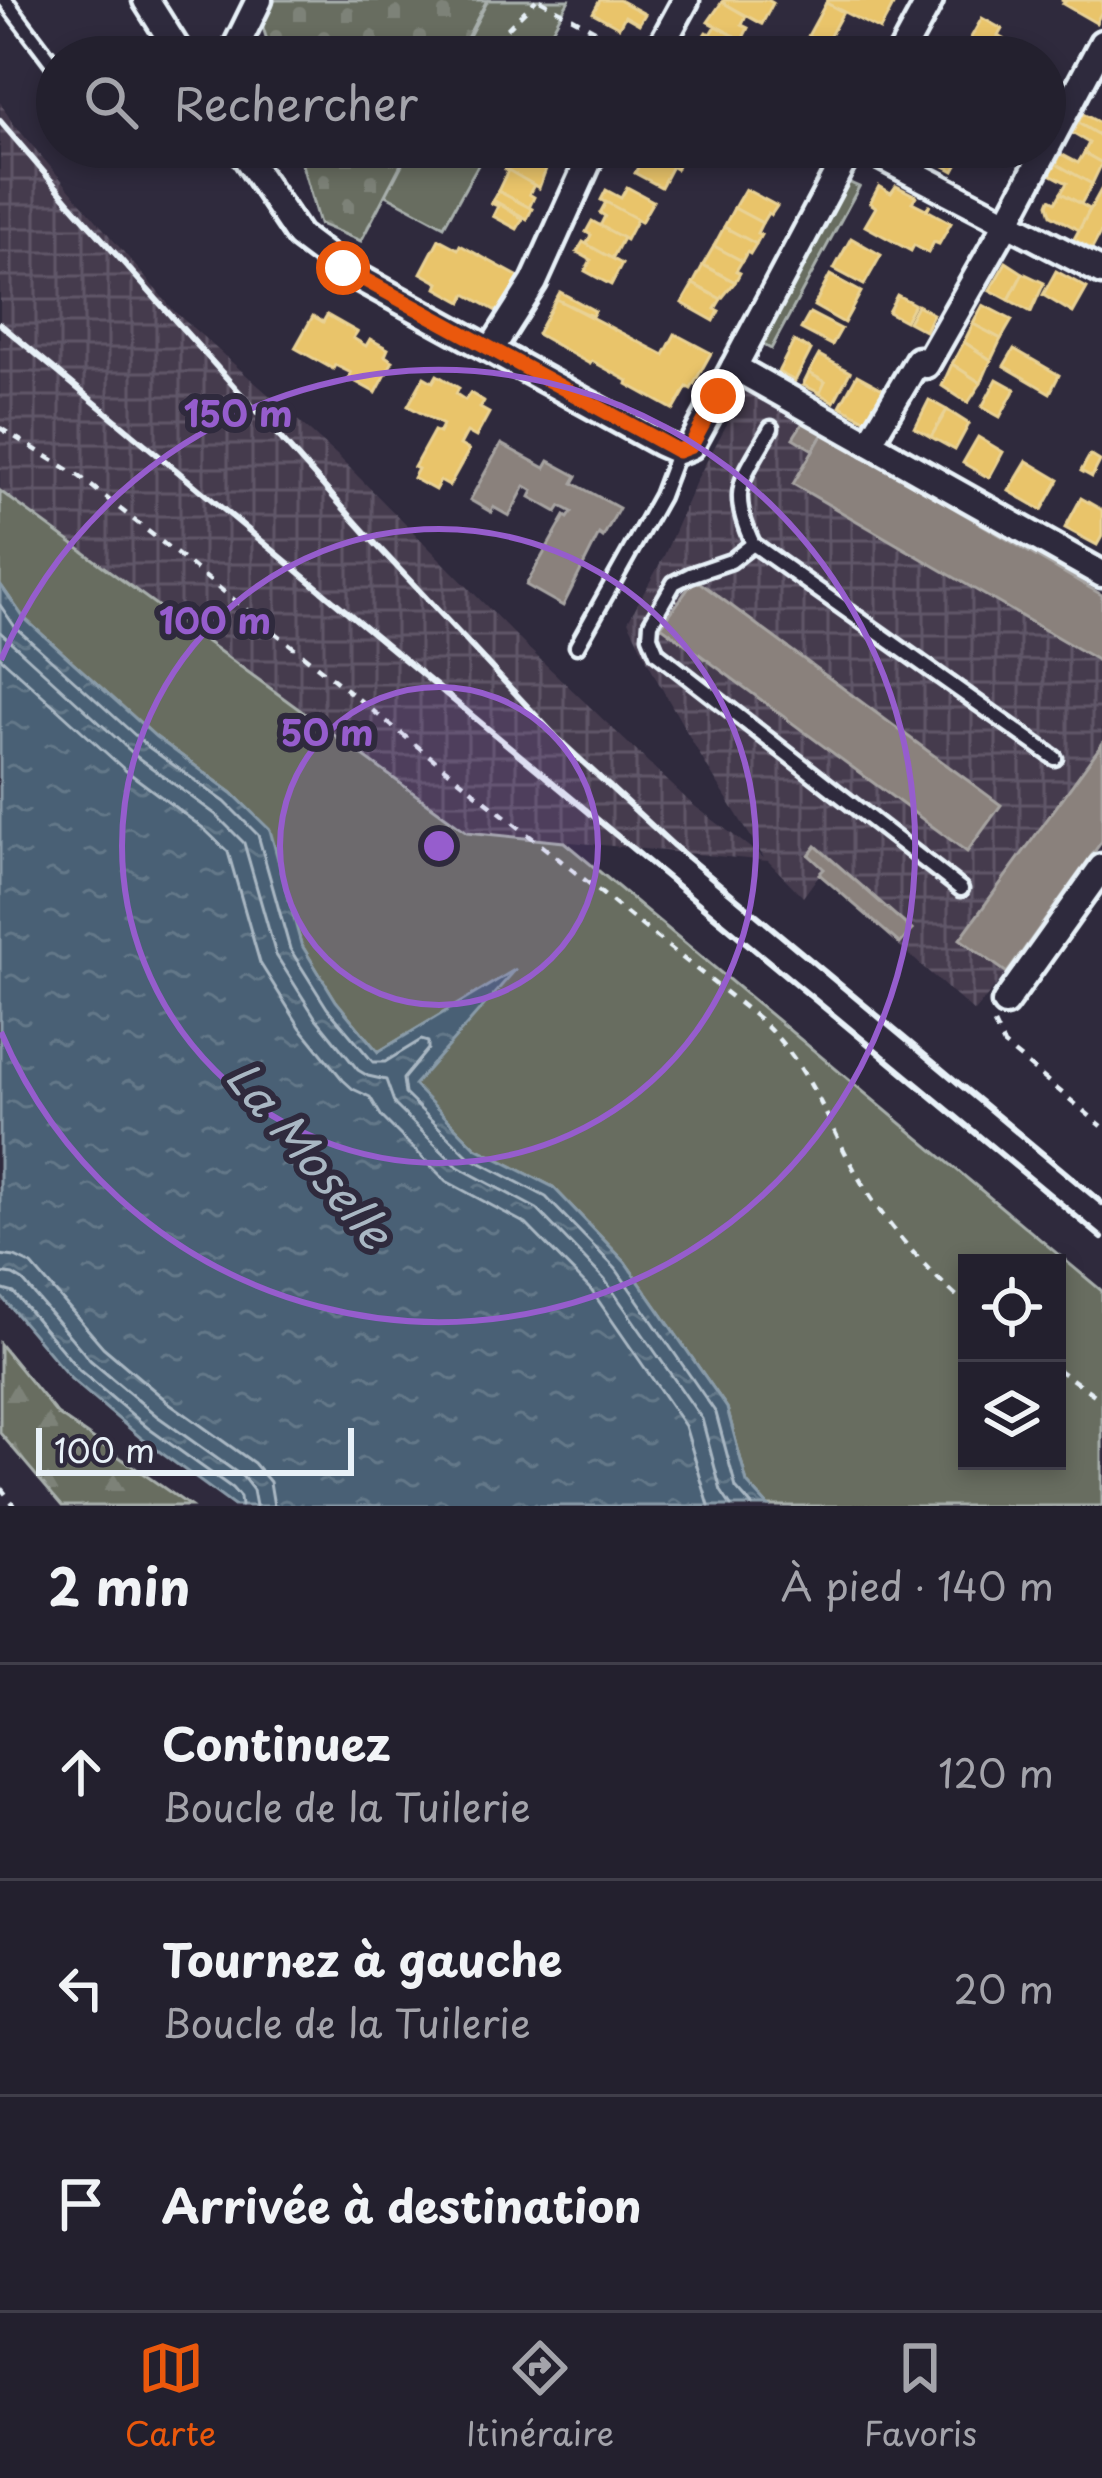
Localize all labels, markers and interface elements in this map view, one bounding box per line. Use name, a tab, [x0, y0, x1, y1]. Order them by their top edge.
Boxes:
search box	[36, 36, 1066, 168]
text: Rechercher	[174, 68, 418, 136]
icon: search	[78, 69, 144, 135]
route start	[316, 241, 370, 295]
route end	[691, 369, 745, 423]
text: 150 m	[183, 385, 293, 439]
text: 100 m	[159, 592, 271, 646]
text: 50 m	[280, 704, 374, 758]
centre of rings	[418, 825, 460, 867]
water label: La Moselle	[212, 1044, 412, 1264]
map controls	[958, 1254, 1066, 1470]
button: locate	[958, 1254, 1066, 1362]
button: layers	[958, 1362, 1066, 1470]
scale bar	[36, 1422, 354, 1475]
text: 100 m	[54, 1424, 155, 1474]
text: 2 min	[48, 1546, 190, 1623]
text: À pied · 140 m	[781, 1555, 1054, 1614]
text: Continuez	[162, 1708, 391, 1776]
icon: ahead	[48, 1739, 114, 1805]
text: 120 m	[938, 1742, 1054, 1801]
text: Boucle de la Tuilerie	[162, 1776, 531, 1835]
text: Tournez à gauche	[162, 1924, 563, 1992]
icon: left	[48, 1955, 114, 2021]
text: 20 m	[953, 1958, 1054, 2017]
text: Boucle de la Tuilerie	[162, 1992, 531, 2051]
text: Arrivée à destination	[162, 2170, 642, 2238]
icon: arrive	[48, 2171, 114, 2237]
tab: Carte	[125, 2335, 216, 2457]
tab: Itinéraire	[466, 2335, 614, 2457]
tab: Favoris	[864, 2335, 977, 2457]

